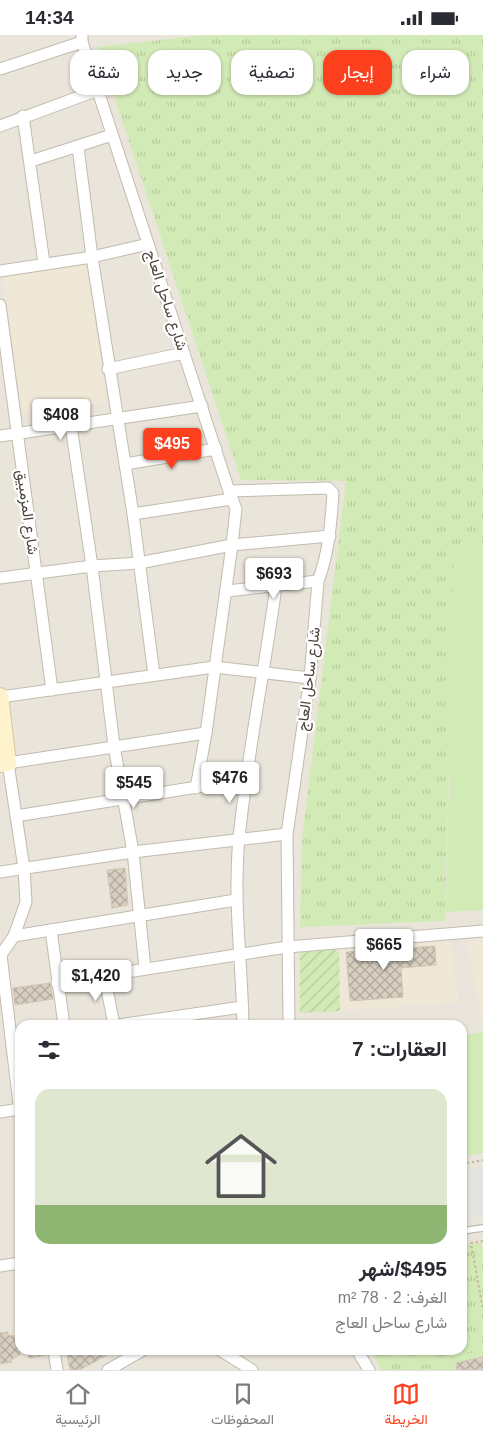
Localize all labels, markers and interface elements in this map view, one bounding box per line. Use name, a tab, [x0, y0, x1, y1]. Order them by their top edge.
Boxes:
text: 14:34	[25, 7, 74, 28]
chip: شقة	[70, 50, 138, 95]
chip: جديد	[148, 50, 221, 95]
chip: تصفية	[231, 50, 313, 95]
chip: إيجار	[323, 50, 392, 95]
chip: شراء	[402, 50, 469, 95]
street label: شارع ساحل العاج	[140, 248, 191, 354]
pin: $408	[31, 399, 91, 441]
text: $408	[43, 406, 79, 423]
pin: $495	[142, 427, 202, 470]
text: $495	[154, 435, 190, 452]
street label: شارع المزمبيق	[11, 468, 42, 556]
pin: $693	[244, 557, 304, 600]
text: $693	[256, 565, 292, 582]
street label: شارع ساحل العاج	[293, 626, 326, 732]
pin: $476	[200, 761, 260, 804]
pin: $545	[104, 767, 164, 809]
text: $476	[212, 769, 248, 786]
text: $545	[116, 774, 152, 791]
pin: $665	[354, 929, 414, 971]
text: $665	[366, 936, 402, 953]
pin: $1,420	[55, 959, 137, 1002]
text: $1,420	[72, 967, 120, 984]
icon: filters	[35, 1036, 63, 1064]
text: العقارات: 7	[352, 1037, 447, 1060]
icon: home	[196, 1121, 286, 1211]
text: $495/شهر	[359, 1257, 447, 1280]
text: الغرف: 2 · 78 m²	[338, 1289, 447, 1306]
text: شارع ساحل العاج	[335, 1314, 447, 1331]
tab: الرئيسية	[55, 1380, 101, 1432]
tab: المحفوظات	[211, 1380, 274, 1432]
tab: الخريطة	[384, 1380, 428, 1432]

